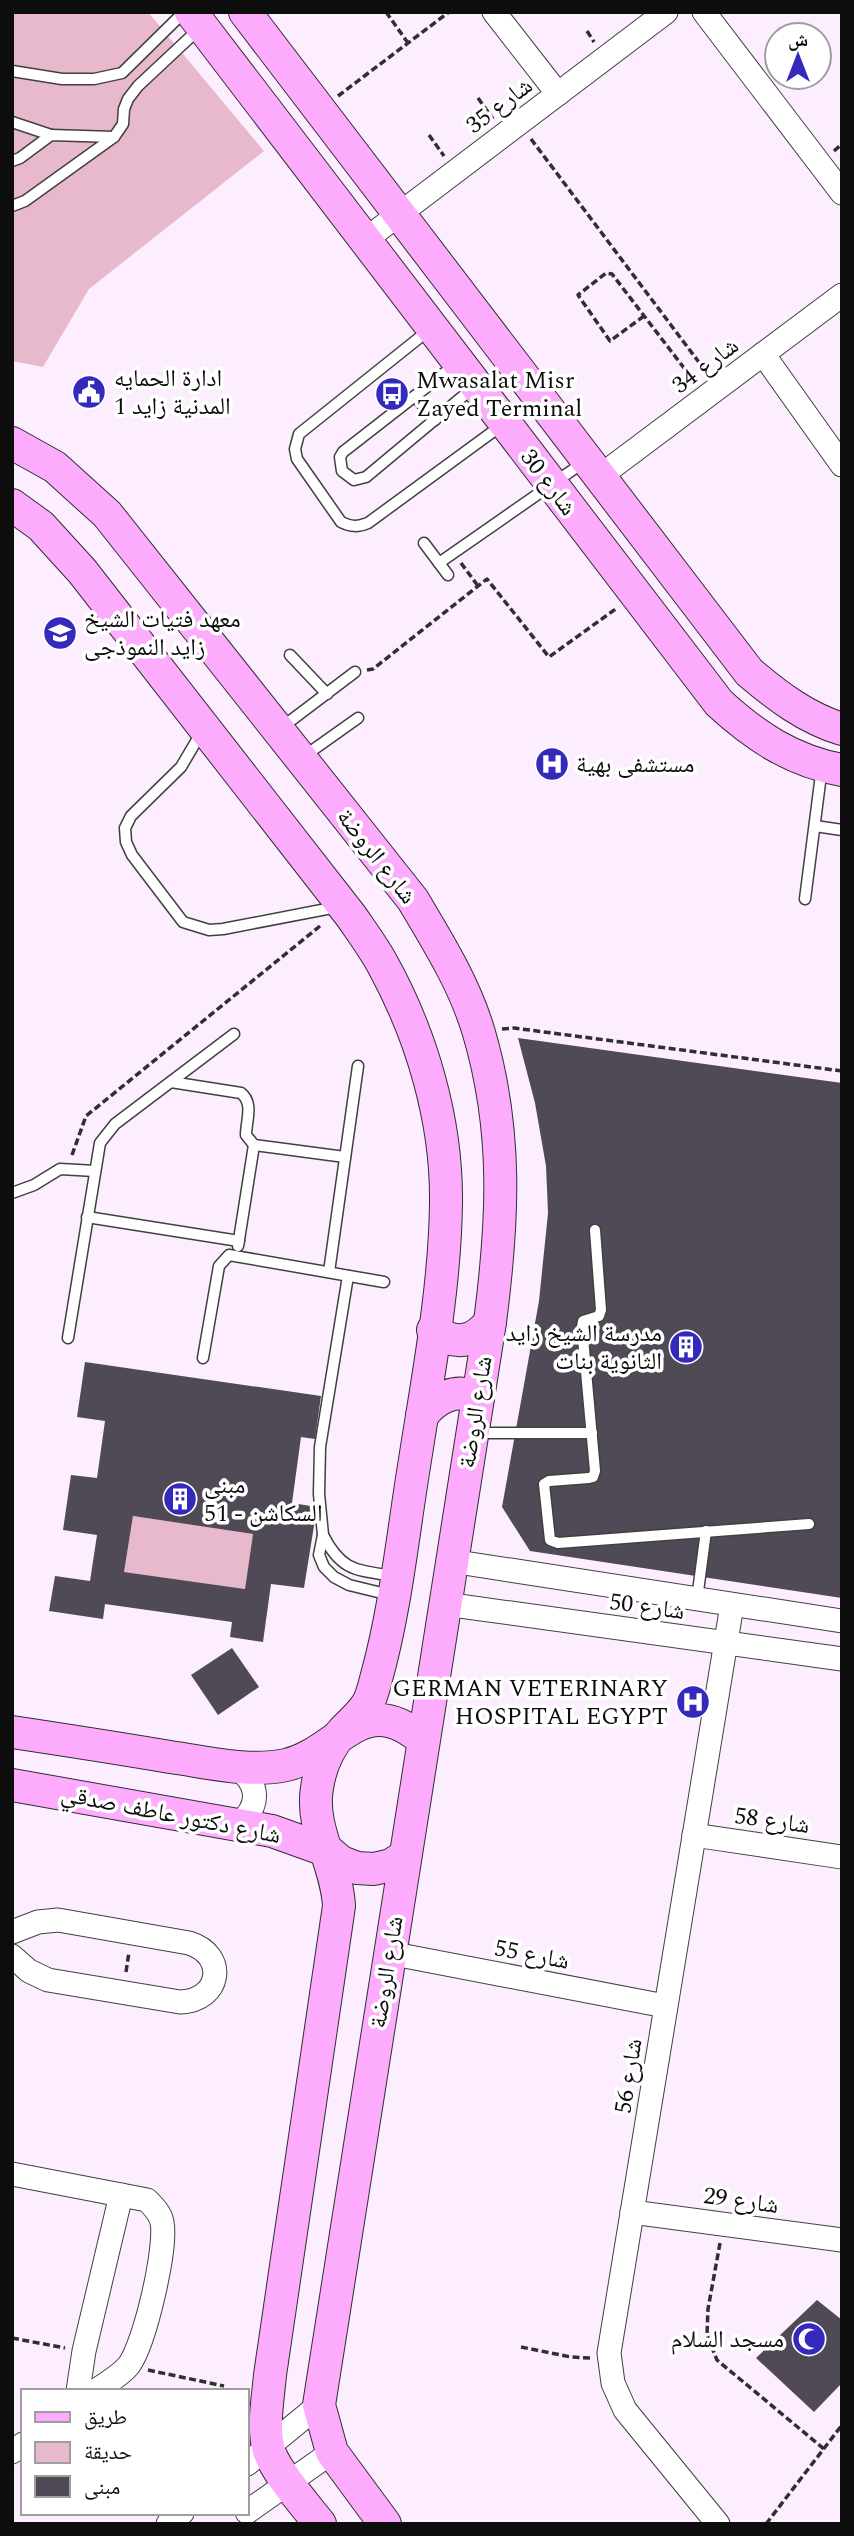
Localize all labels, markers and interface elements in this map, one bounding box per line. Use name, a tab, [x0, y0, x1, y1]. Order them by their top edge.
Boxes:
north arrow	[763, 21, 833, 91]
text: ش	[788, 26, 808, 55]
street label: شارع 35	[459, 69, 541, 143]
street label: شارع 34	[665, 329, 747, 403]
place label: ادارة الحمايه المدنية زايد 1	[114, 361, 231, 425]
place label: Mwasalat Misr Zayed Terminal	[416, 363, 582, 427]
public building icon: ادارة الحمايه المدنية زايد 1	[70, 373, 108, 411]
bus stop icon: Mwasalat Misr Zayed Terminal	[373, 375, 411, 413]
street label: شارع 30	[511, 442, 585, 524]
place label: معهد فتيات الشيخ زايد النموذجى	[84, 602, 241, 666]
school or university icon: معهد فتيات الشيخ زايد النموذجى	[41, 614, 79, 652]
hospital icon: مستشفى بهية	[533, 745, 571, 783]
place label: مستشفى بهية	[576, 747, 694, 783]
street label: شارع الروضة	[327, 801, 425, 912]
place label: مدرسة الشيخ زايد الثانوية بنات	[506, 1316, 662, 1380]
building icon: مدرسة الشيخ زايد الثانوية بنات	[667, 1328, 705, 1366]
street label: شارع الروضة	[449, 1353, 503, 1471]
place label: مبنى السكاشن - 51	[204, 1468, 323, 1532]
building icon: مبنى السكاشن - 51	[161, 1480, 199, 1518]
street label: شارع 50	[607, 1584, 687, 1630]
place label: GERMAN VETERINARY HOSPITAL EGYPT	[393, 1671, 668, 1735]
hospital icon: GERMAN VETERINARY HOSPITAL EGYPT	[674, 1683, 712, 1721]
street label: شارع دكتور عاطف صدقي	[58, 1776, 284, 1854]
street label: شارع 58	[732, 1798, 812, 1844]
street label: شارع الروضة	[360, 1913, 414, 2031]
street label: شارع 55	[491, 1930, 572, 1980]
street label: شارع 56	[605, 2036, 653, 2116]
street label: شارع 29	[701, 2178, 781, 2224]
mosque icon: مسجد السلام	[790, 2320, 828, 2358]
place label: مسجد السلام	[671, 2322, 784, 2358]
legend	[21, 2389, 248, 2515]
text: طريق	[84, 2402, 127, 2434]
text: حديقة	[84, 2437, 132, 2469]
text: مبنى	[84, 2472, 120, 2504]

